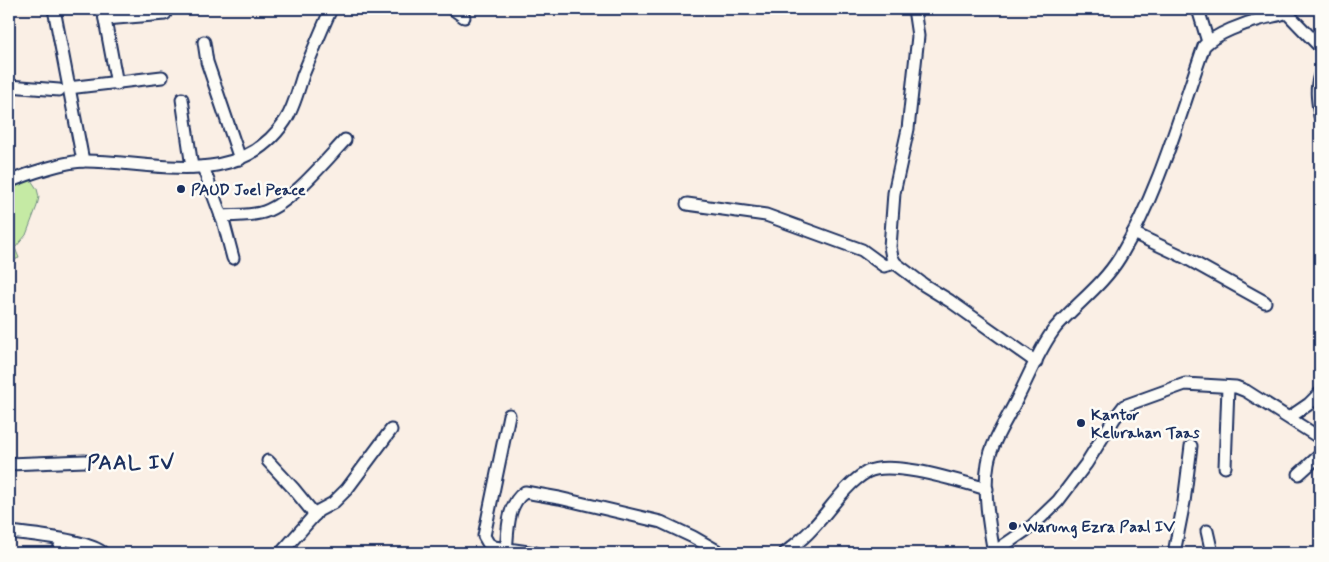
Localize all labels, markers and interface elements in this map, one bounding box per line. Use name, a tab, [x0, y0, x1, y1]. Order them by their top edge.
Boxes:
place label: PAUD Joel Peace	[191, 180, 306, 201]
marker: PAUD Joel Peace	[175, 183, 187, 195]
place label: Kantor Kelurahan Taas	[1091, 405, 1201, 444]
marker: Kantor Kelurahan Taas	[1075, 417, 1087, 429]
district label: PAAL IV	[87, 449, 175, 477]
place label: Warung Ezra Paal IV	[1022, 517, 1176, 539]
marker: Warung Ezra Paal IV	[1007, 520, 1019, 532]

